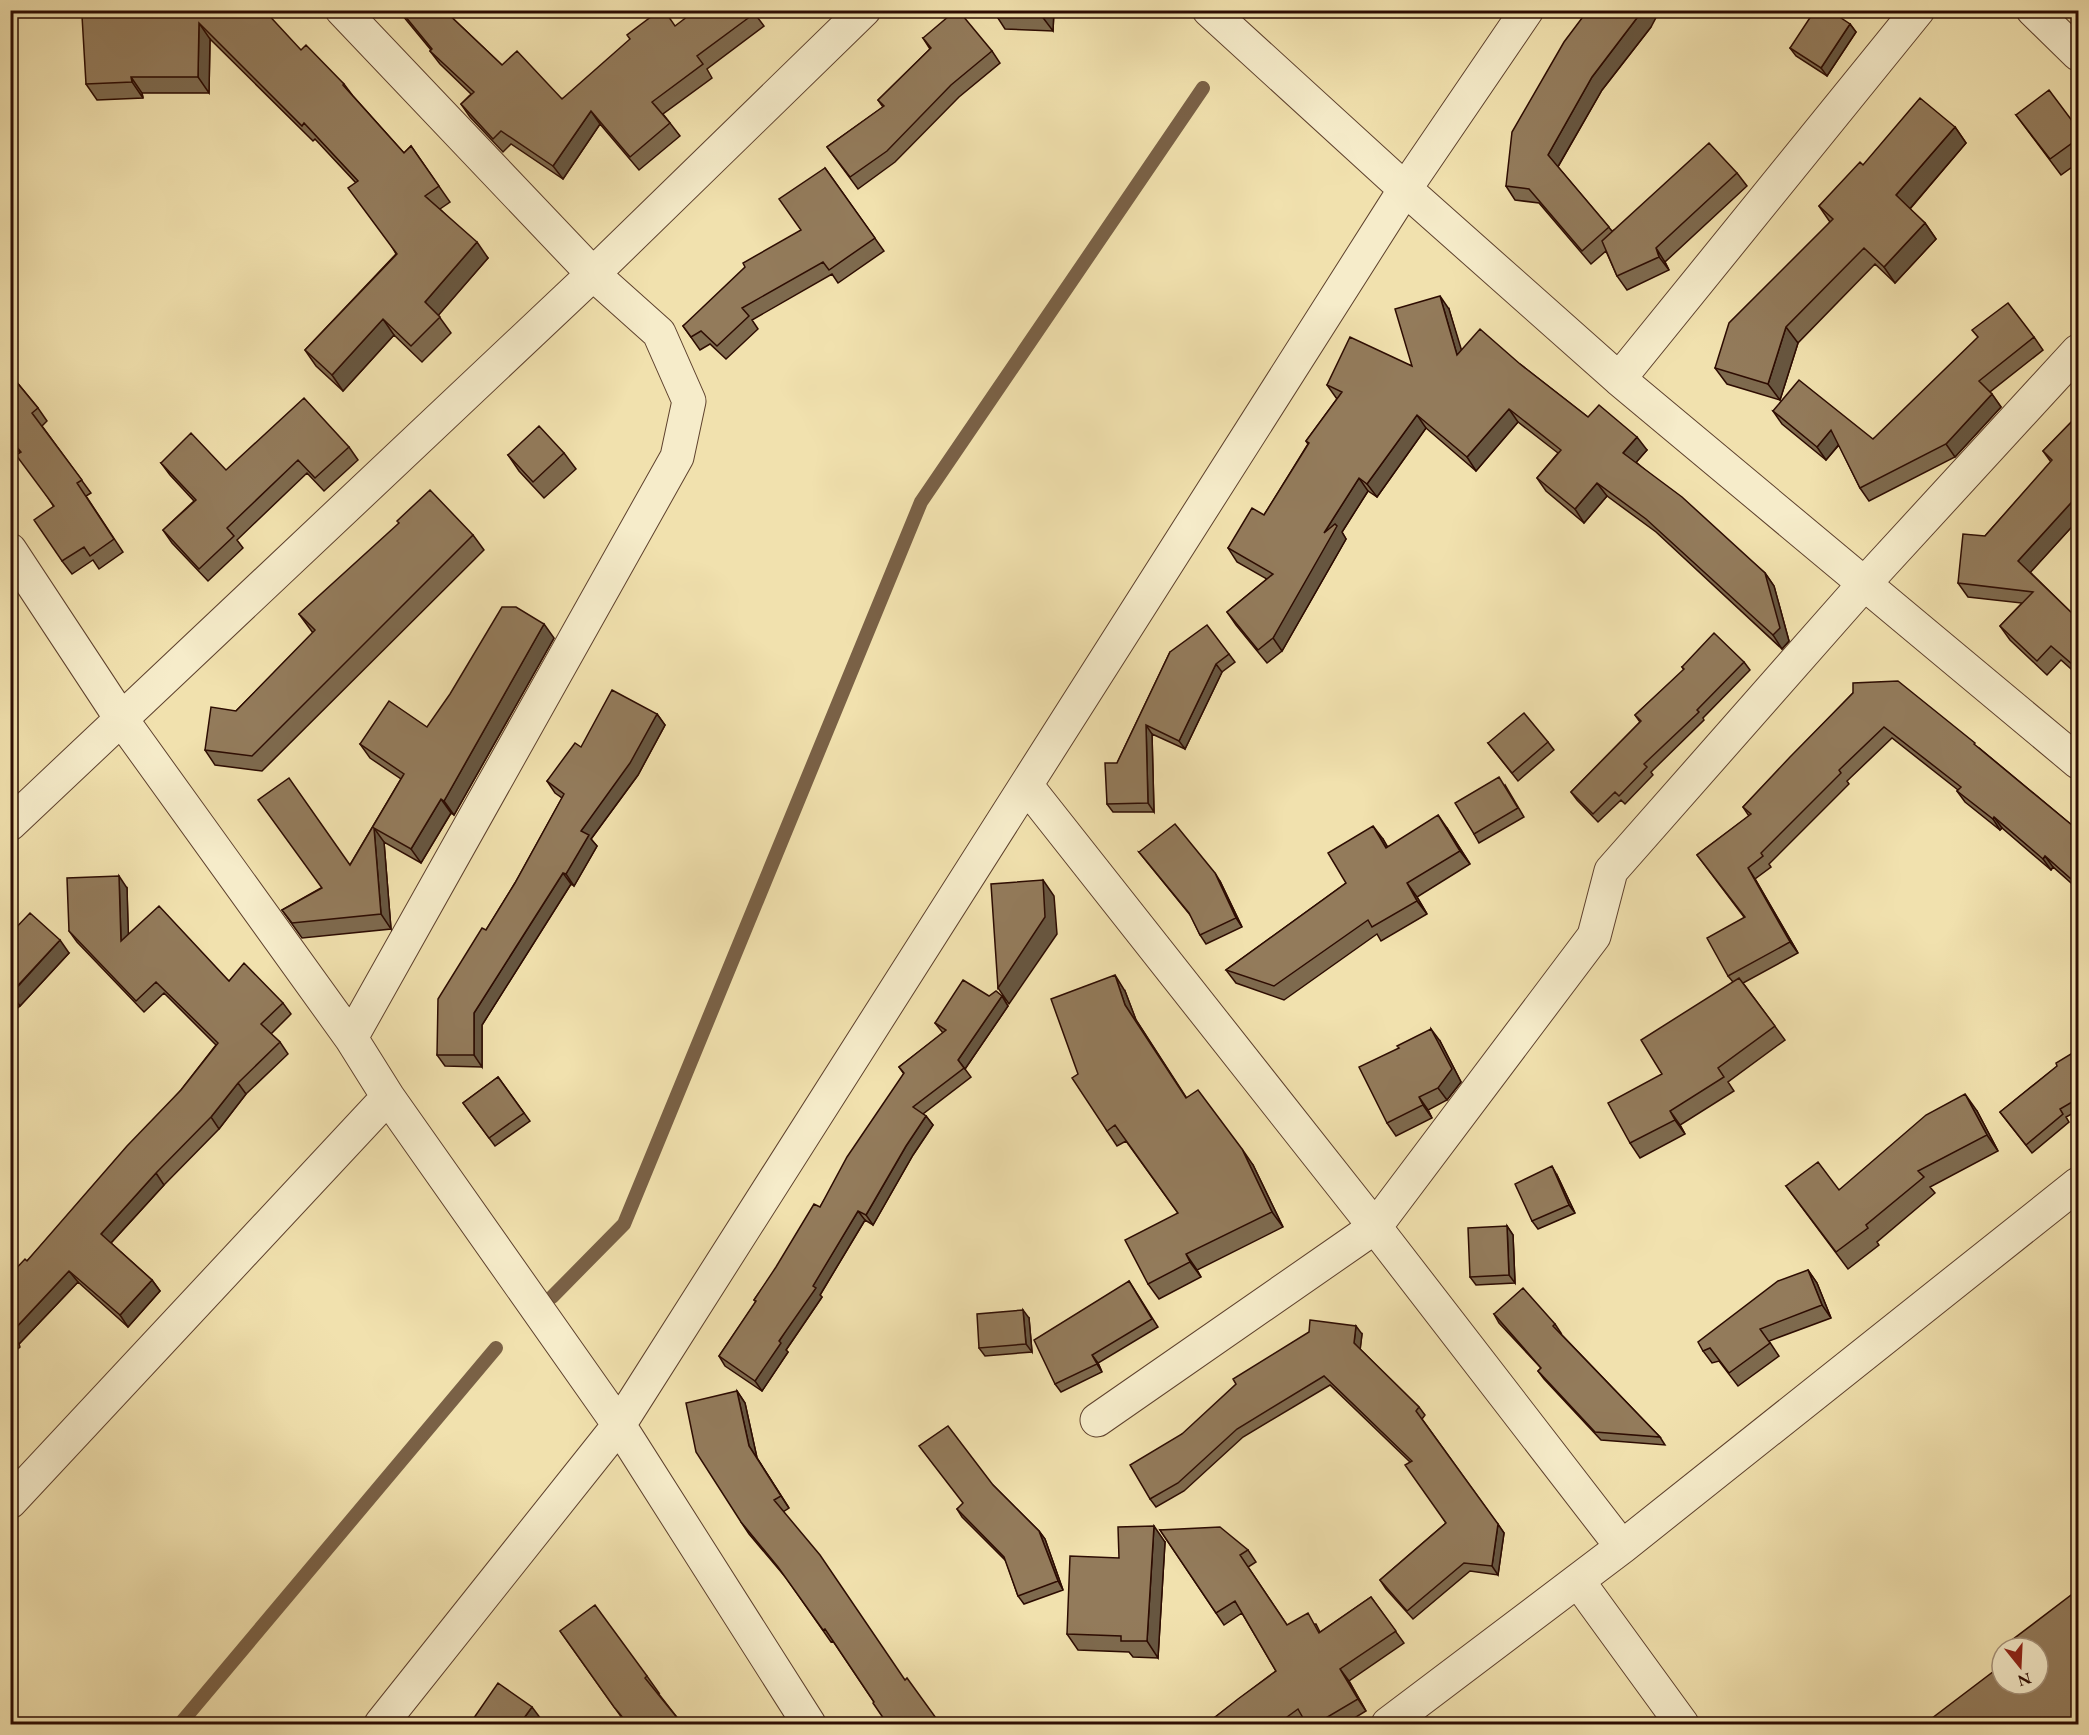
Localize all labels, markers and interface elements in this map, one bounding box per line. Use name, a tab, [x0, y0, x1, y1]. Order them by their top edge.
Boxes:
north arrow	[1990, 1636, 2050, 1696]
text: N	[2015, 1668, 2034, 1692]

